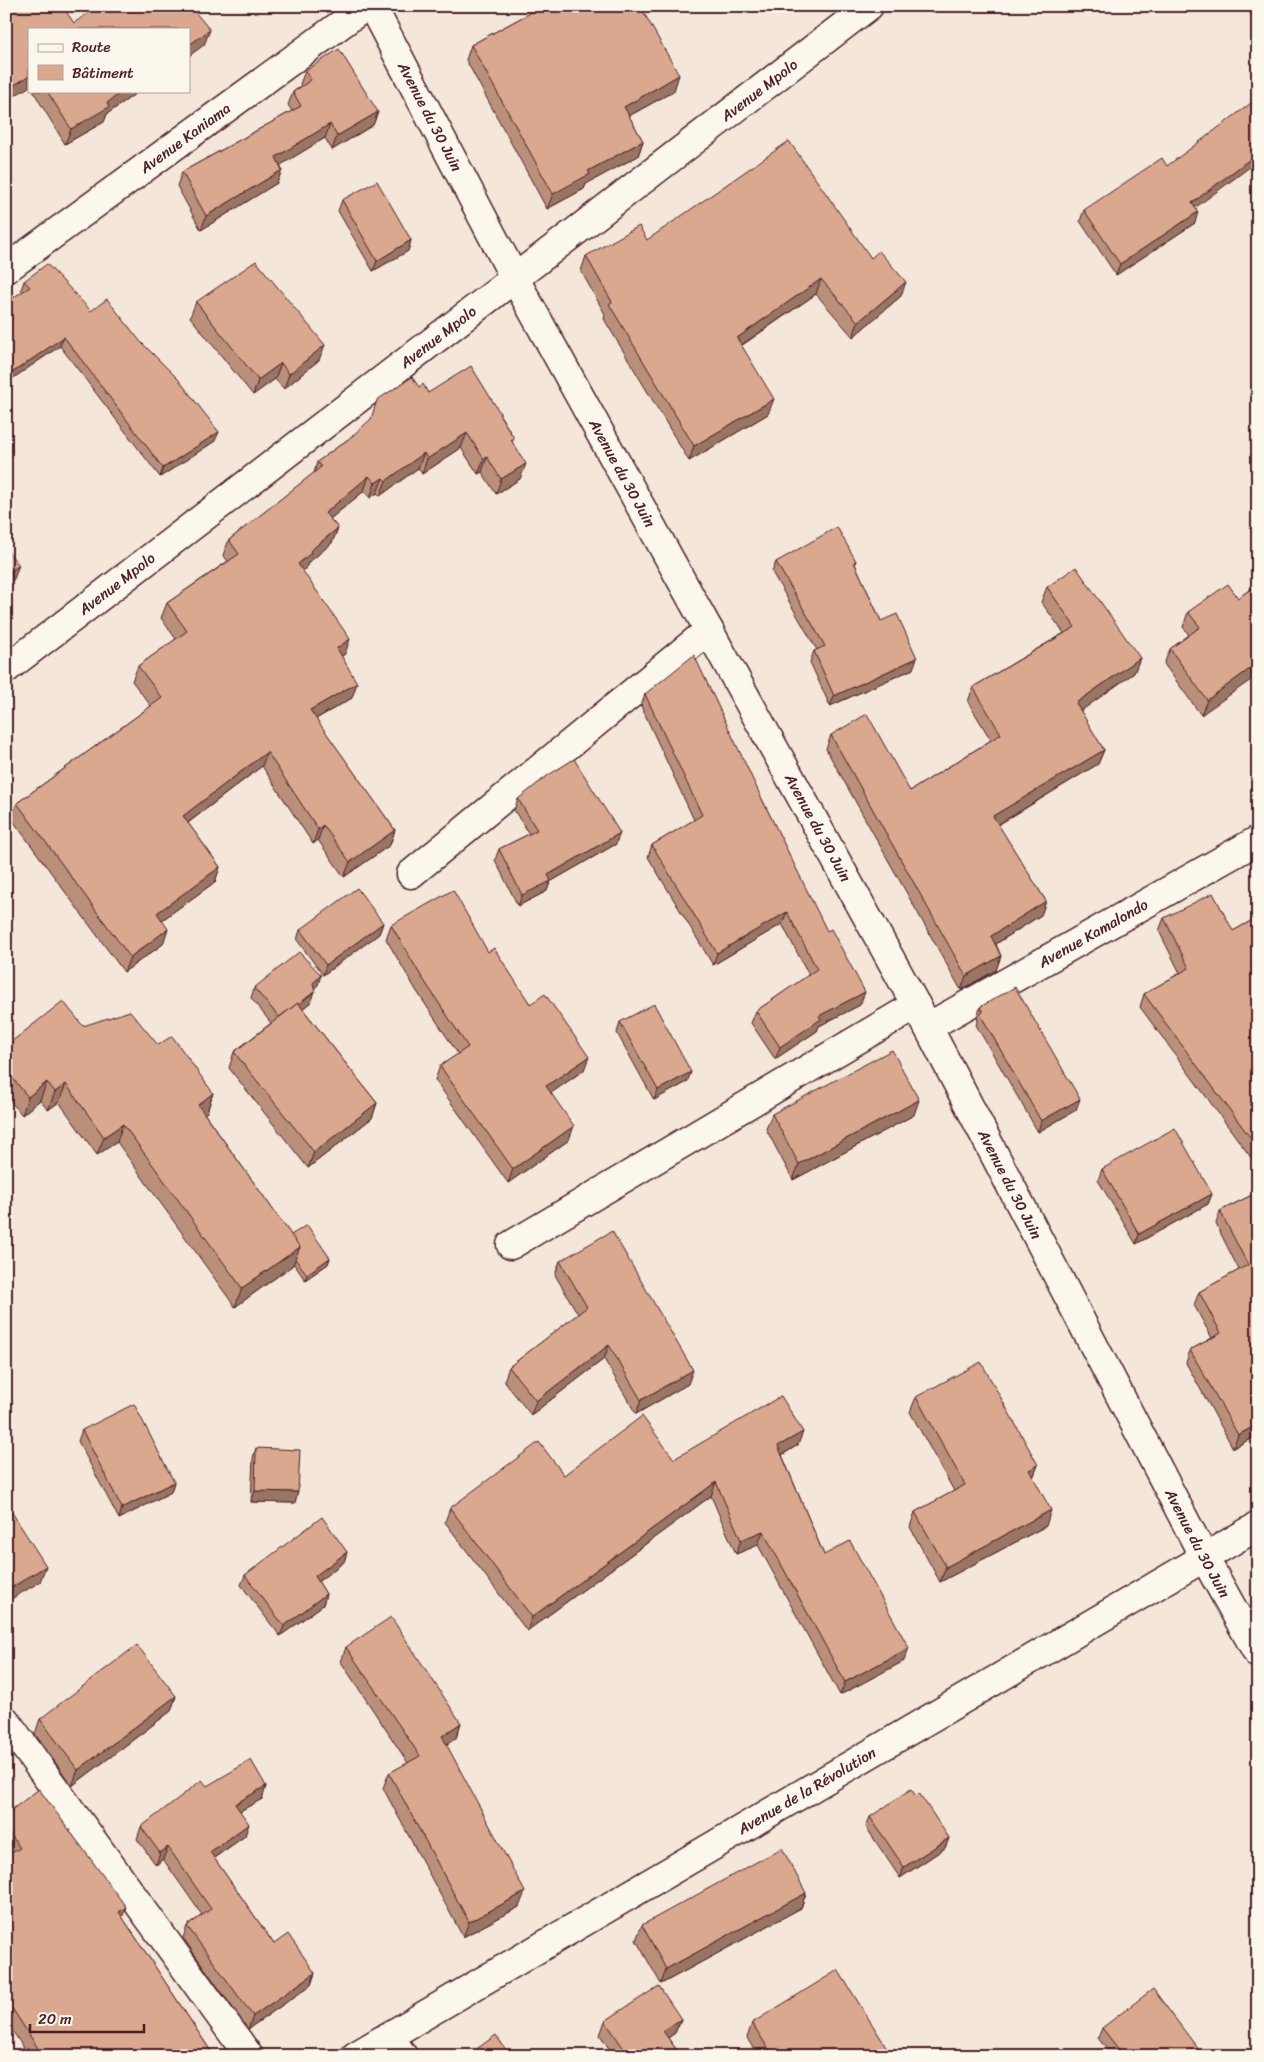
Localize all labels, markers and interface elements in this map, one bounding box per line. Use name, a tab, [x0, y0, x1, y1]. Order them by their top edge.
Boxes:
legend	[28, 28, 190, 92]
text: Route	[72, 34, 111, 60]
street label: Avenue Mpolo	[714, 52, 804, 129]
street label: Avenue du 30 Juin	[390, 56, 470, 176]
text: Bâtiment	[72, 60, 134, 86]
street label: Avenue Kaniama	[133, 96, 237, 181]
street label: Avenue Mpolo	[393, 299, 483, 376]
street label: Avenue du 30 Juin	[581, 413, 663, 532]
street label: Avenue Mpolo	[72, 545, 162, 623]
street label: Avenue du 30 Juin	[777, 768, 859, 887]
street label: Avenue Kamalondo	[1033, 892, 1153, 975]
street label: Avenue du 30 Juin	[970, 1124, 1049, 1244]
street label: Avenue du 30 Juin	[1157, 1483, 1237, 1603]
street label: Avenue de la Révolution	[732, 1740, 881, 1842]
scale bar	[30, 2002, 144, 2034]
text: 20 m	[38, 2006, 72, 2032]

